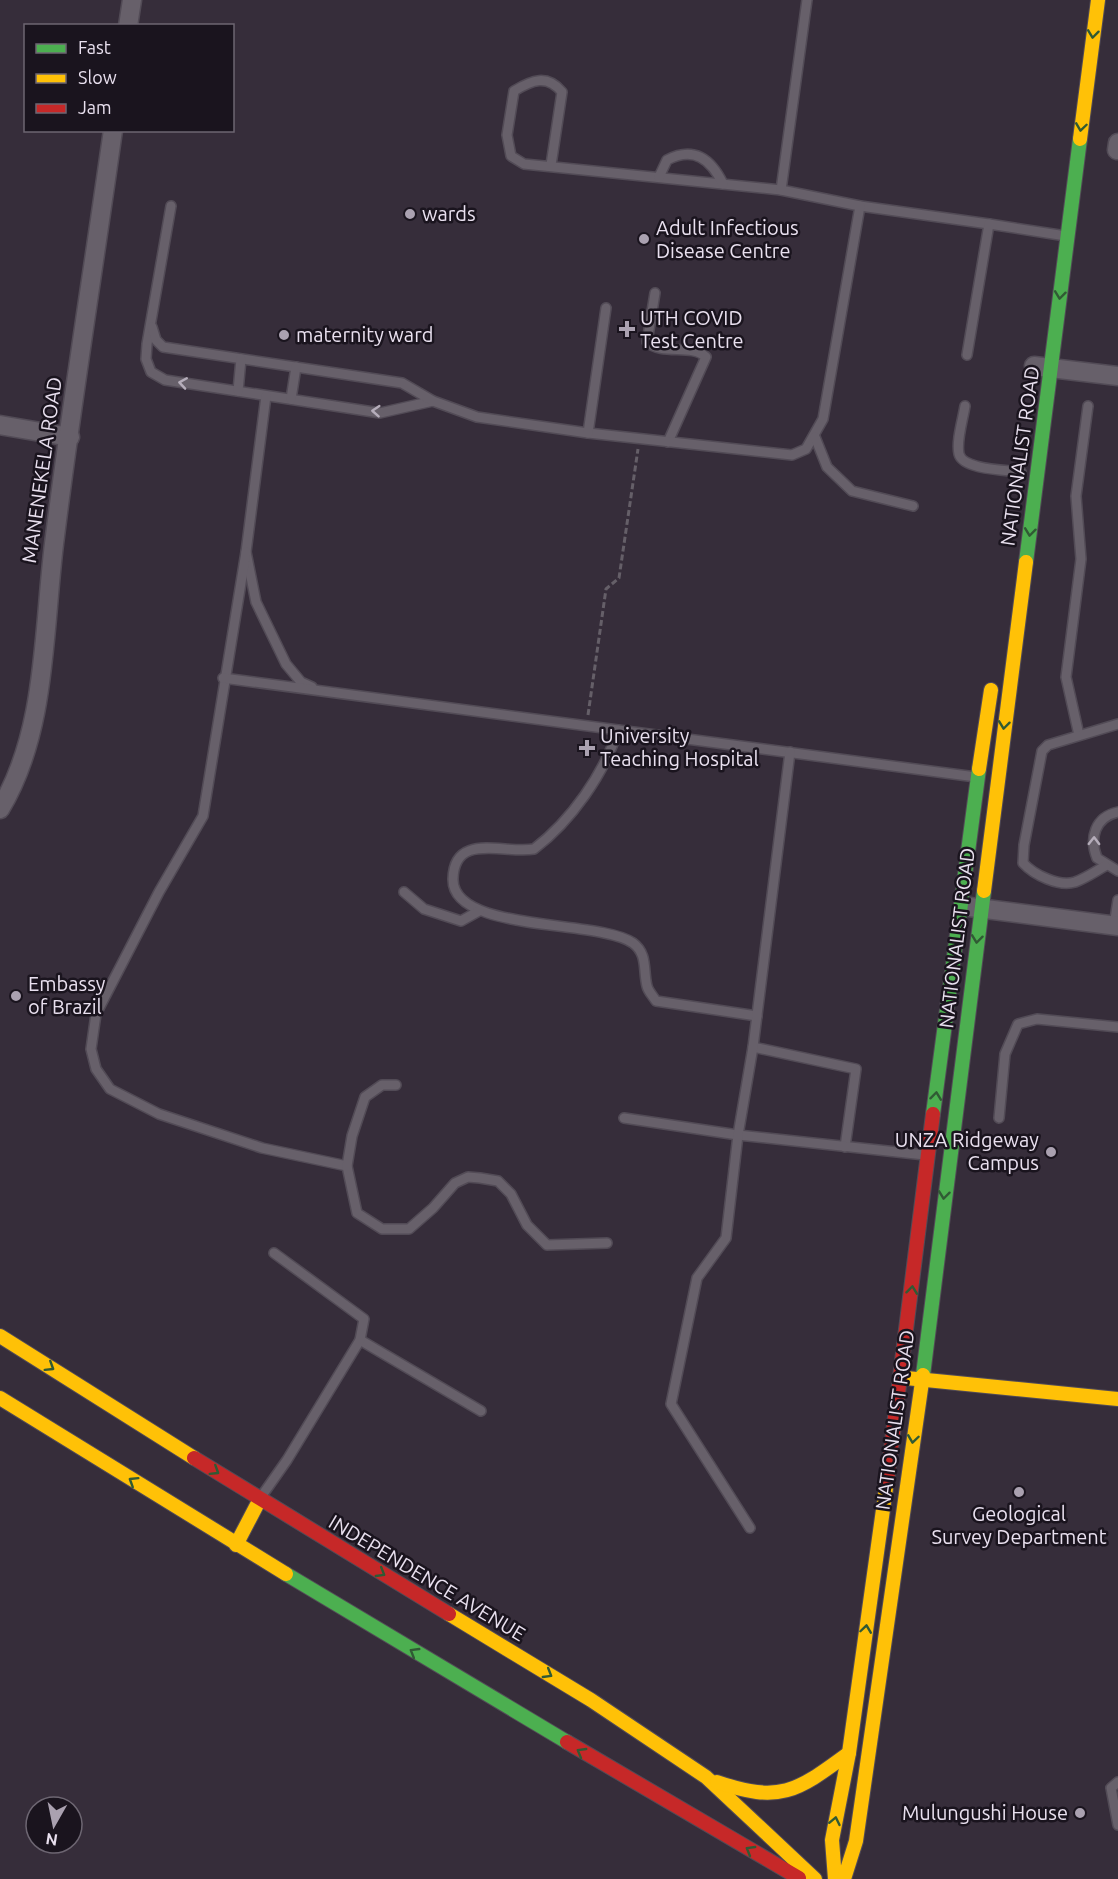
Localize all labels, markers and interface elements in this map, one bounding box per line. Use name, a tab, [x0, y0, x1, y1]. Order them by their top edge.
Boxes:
legend	[24, 24, 234, 132]
one-way arrow	[1088, 30, 1100, 39]
text: Fast	[78, 37, 111, 57]
text: Slow	[78, 67, 117, 87]
text: Jam	[78, 97, 112, 117]
one-way arrow	[1076, 122, 1088, 132]
place label: wards	[422, 202, 476, 225]
marker: wards	[403, 207, 417, 221]
place label: Adult Infectious Disease Centre	[656, 216, 799, 262]
marker: Adult Infectious Disease Centre	[637, 232, 651, 246]
one-way arrow	[1054, 290, 1067, 299]
place label: UTH COVID Test Centre	[640, 306, 743, 352]
marker: UTH COVID Test Centre	[618, 320, 636, 338]
place label: maternity ward	[296, 323, 433, 346]
marker: maternity ward	[277, 328, 291, 342]
street label: NATIONALIST ROAD	[995, 364, 1044, 547]
street label: MANENEKELA ROAD	[17, 375, 66, 565]
one-way arrow	[178, 377, 187, 389]
one-way arrow	[371, 405, 380, 418]
one-way arrow	[1024, 527, 1036, 536]
one-way arrow	[999, 721, 1011, 730]
place label: University Teaching Hospital	[600, 724, 759, 770]
marker: University Teaching Hospital	[578, 739, 596, 757]
one-way arrow	[1088, 837, 1101, 846]
street label: NATIONALIST ROAD	[934, 846, 979, 1029]
one-way arrow	[971, 935, 983, 944]
place label: Embassy of Brazil	[28, 972, 106, 1018]
marker: Embassy of Brazil	[9, 989, 23, 1003]
one-way arrow	[929, 1092, 941, 1101]
place label: UNZA Ridgeway Campus	[895, 1128, 1039, 1174]
marker: UNZA Ridgeway Campus	[1044, 1145, 1058, 1159]
one-way arrow	[938, 1191, 951, 1200]
one-way arrow	[905, 1285, 918, 1294]
street label: NATIONALIST ROAD	[870, 1328, 919, 1511]
one-way arrow	[43, 1360, 54, 1371]
one-way arrow	[907, 1433, 920, 1443]
one-way arrow	[209, 1463, 219, 1475]
one-way arrow	[129, 1476, 139, 1488]
marker: Geological Survey Department	[1012, 1485, 1026, 1499]
place label: Geological Survey Department	[931, 1502, 1107, 1548]
street label: INDEPENDENCE AVENUE	[325, 1510, 530, 1645]
one-way arrow	[375, 1565, 385, 1577]
one-way arrow	[859, 1624, 872, 1633]
one-way arrow	[410, 1648, 420, 1659]
one-way arrow	[542, 1667, 552, 1678]
one-way arrow	[577, 1748, 587, 1760]
north arrow	[24, 1795, 84, 1855]
place label: Mulungushi House	[902, 1801, 1068, 1824]
marker: Mulungushi House	[1073, 1806, 1087, 1820]
one-way arrow	[828, 1816, 841, 1826]
text: N	[44, 1830, 59, 1850]
one-way arrow	[746, 1846, 756, 1857]

